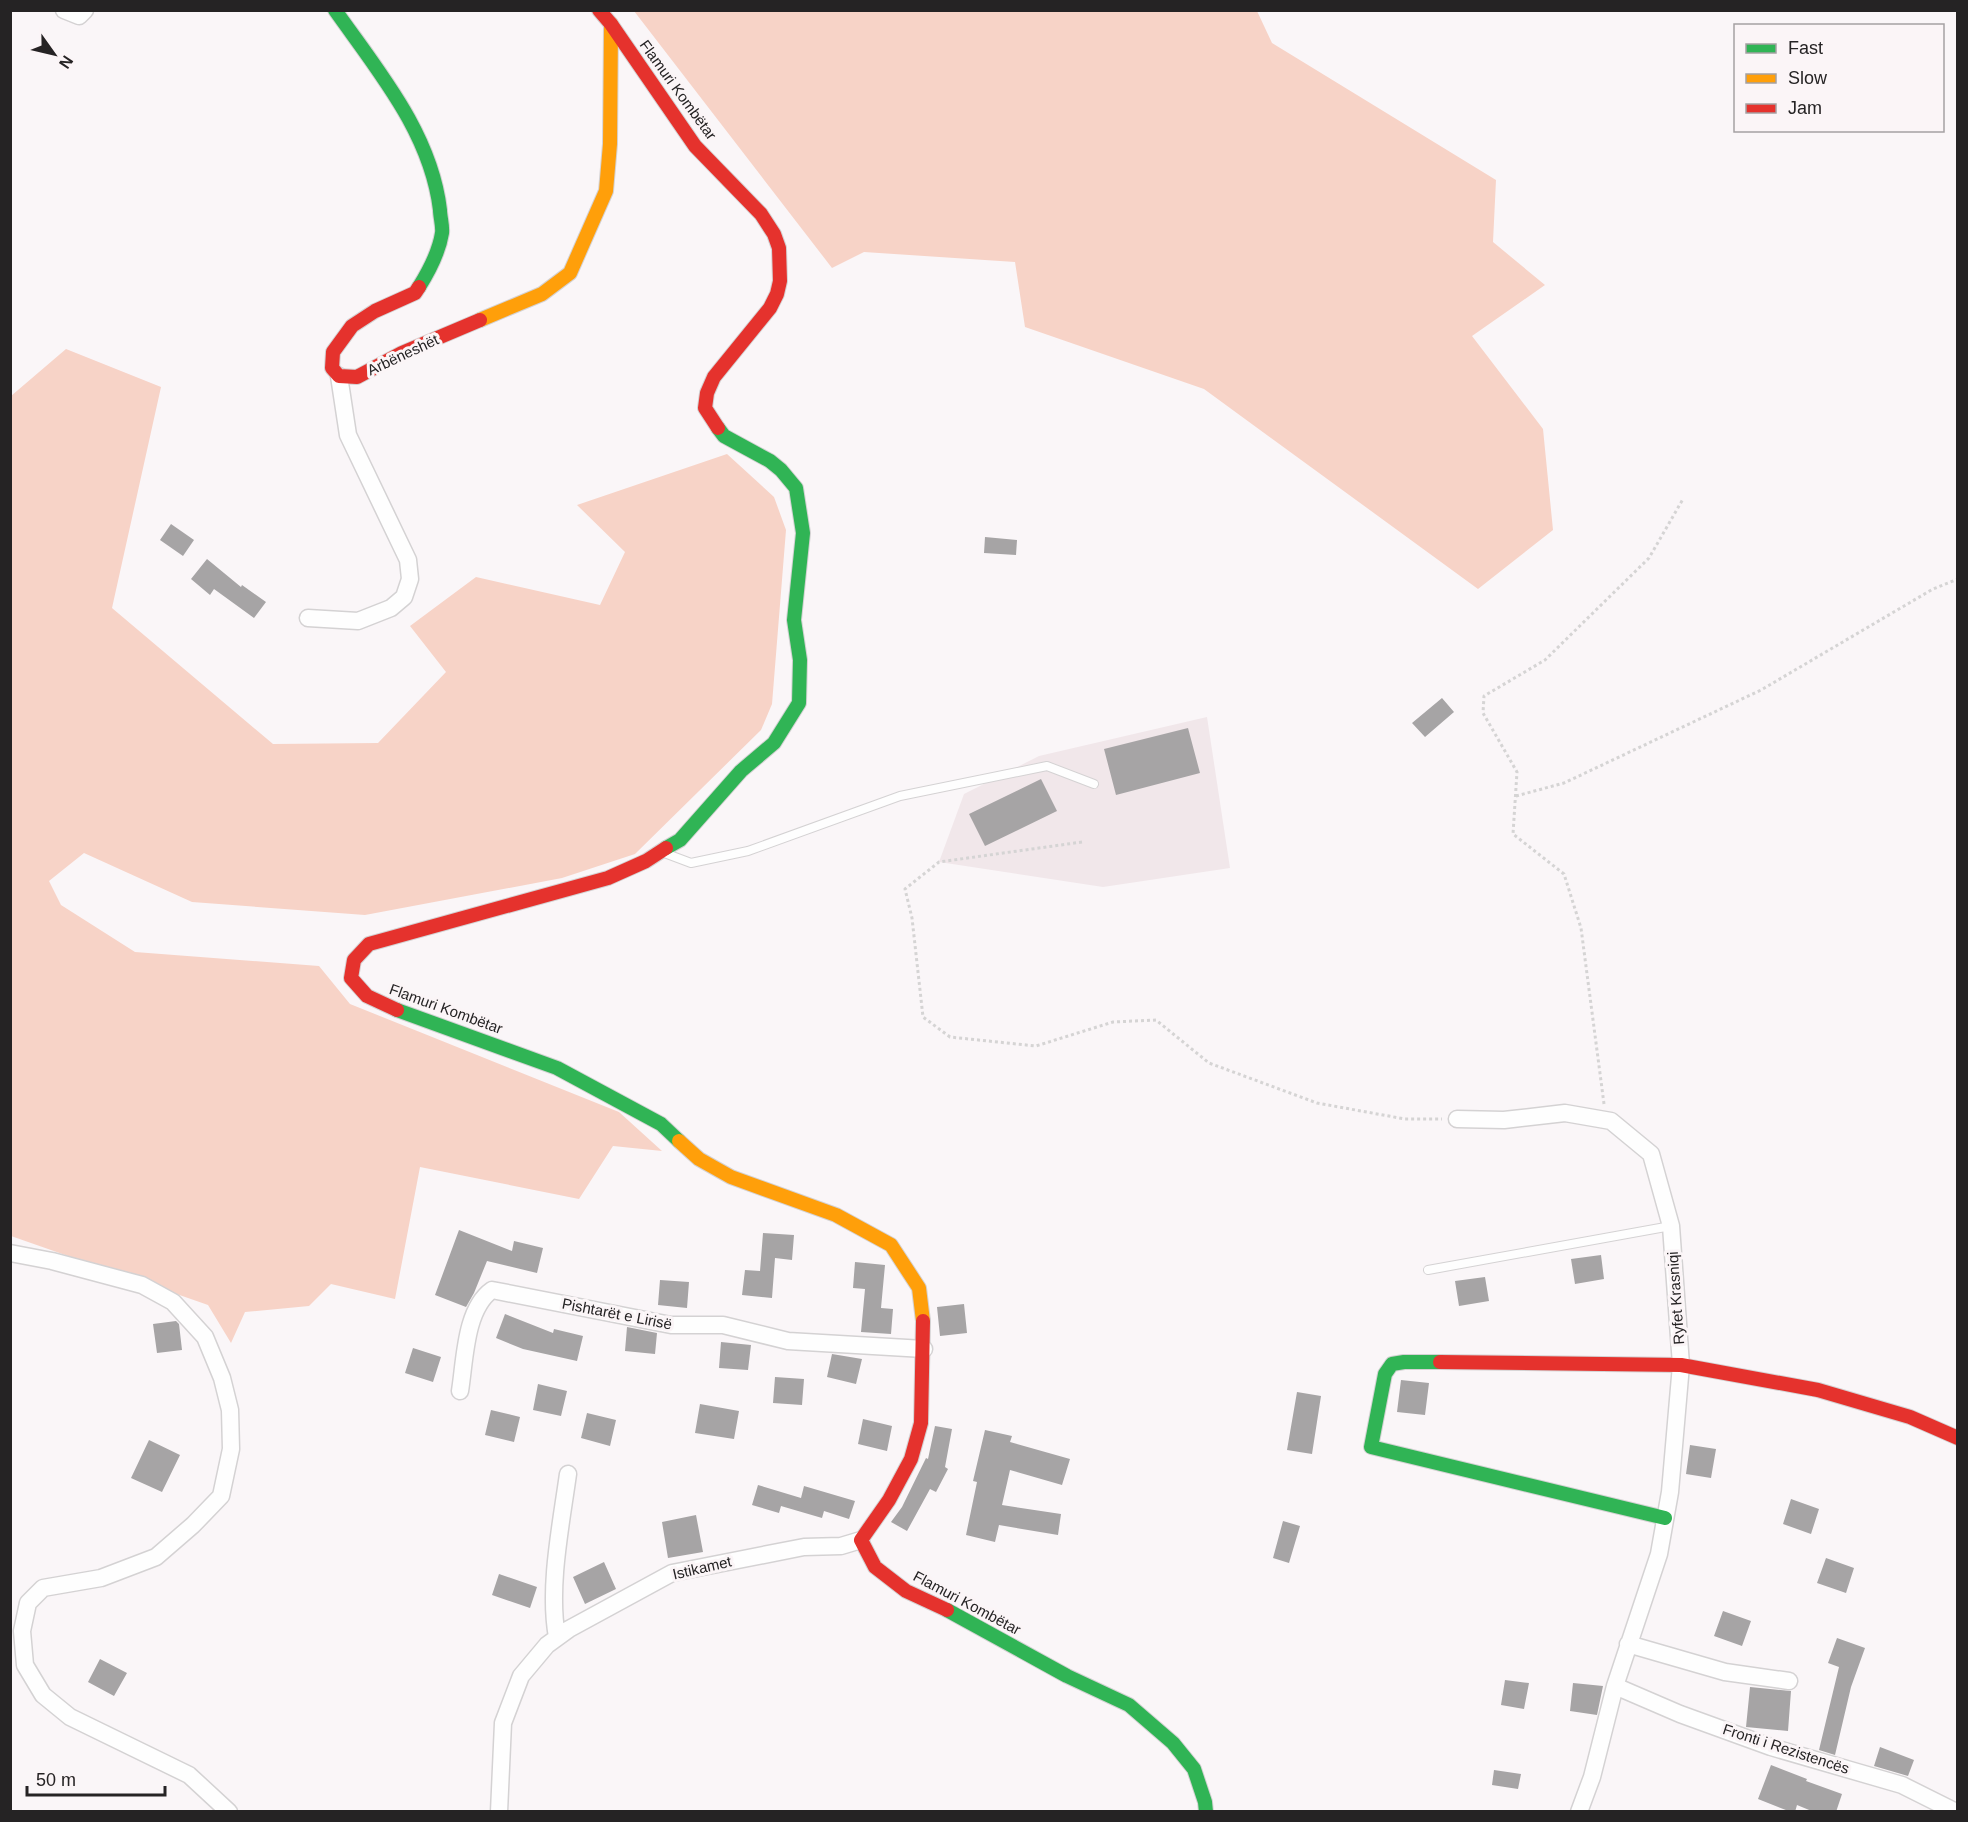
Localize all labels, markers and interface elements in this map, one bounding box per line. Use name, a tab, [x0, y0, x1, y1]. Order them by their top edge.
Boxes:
north arrow	[24, 24, 84, 84]
legend	[1734, 24, 1944, 132]
street label: Flamuri Kombëtar	[636, 36, 720, 143]
text: Fast	[1788, 38, 1823, 58]
text: N	[56, 53, 76, 72]
text: Slow	[1788, 68, 1828, 88]
text: Jam	[1788, 98, 1822, 118]
street label: Arbëneshët	[364, 330, 442, 378]
street label: Flamuri Kombëtar	[387, 980, 505, 1037]
street label: Ryfet Krasniqi	[1664, 1251, 1687, 1345]
street label: Pishtarët e Lirisë	[561, 1295, 674, 1333]
street label: Istikamet	[671, 1552, 734, 1583]
street label: Flamuri Kombëtar	[911, 1567, 1024, 1638]
street label: Fronti i Rezistencës	[1721, 1720, 1851, 1777]
scale bar	[27, 1759, 165, 1797]
text: 50 m	[36, 1770, 76, 1790]

